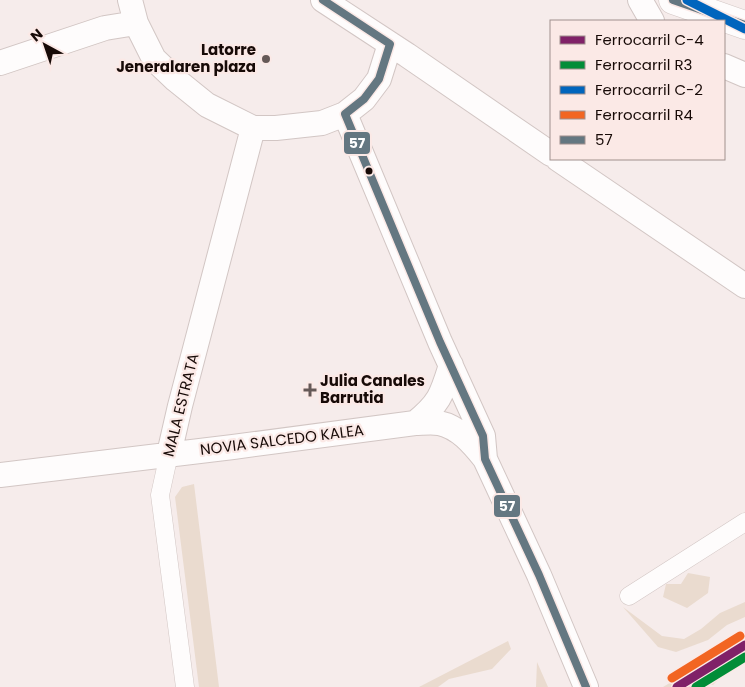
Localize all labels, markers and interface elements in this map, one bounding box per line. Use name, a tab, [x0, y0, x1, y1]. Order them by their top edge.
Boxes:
north arrow	[20, 20, 70, 70]
legend	[550, 20, 725, 160]
text: N	[26, 24, 47, 46]
text: Ferrocarril C-4	[595, 29, 704, 50]
place label: Latorre Jeneralaren plaza	[116, 39, 256, 77]
marker: Latorre Jeneralaren plaza	[260, 53, 272, 65]
text: Ferrocarril R3	[595, 54, 692, 75]
text: Ferrocarril C-2	[595, 79, 703, 100]
text: Ferrocarril R4	[595, 104, 693, 125]
text: 57	[595, 129, 613, 150]
line badge: 57	[343, 131, 371, 155]
text: 57	[349, 133, 366, 153]
unlabelled marker	[364, 166, 374, 176]
street label: MALA ESTRATA	[158, 351, 203, 459]
place label: Julia Canales Barrutia	[320, 370, 425, 408]
marker: Julia Canales Barrutia	[304, 384, 316, 396]
street label: NOVIA SALCEDO KALEA	[199, 419, 365, 460]
line badge: 57	[493, 494, 521, 518]
text: 57	[499, 496, 516, 516]

